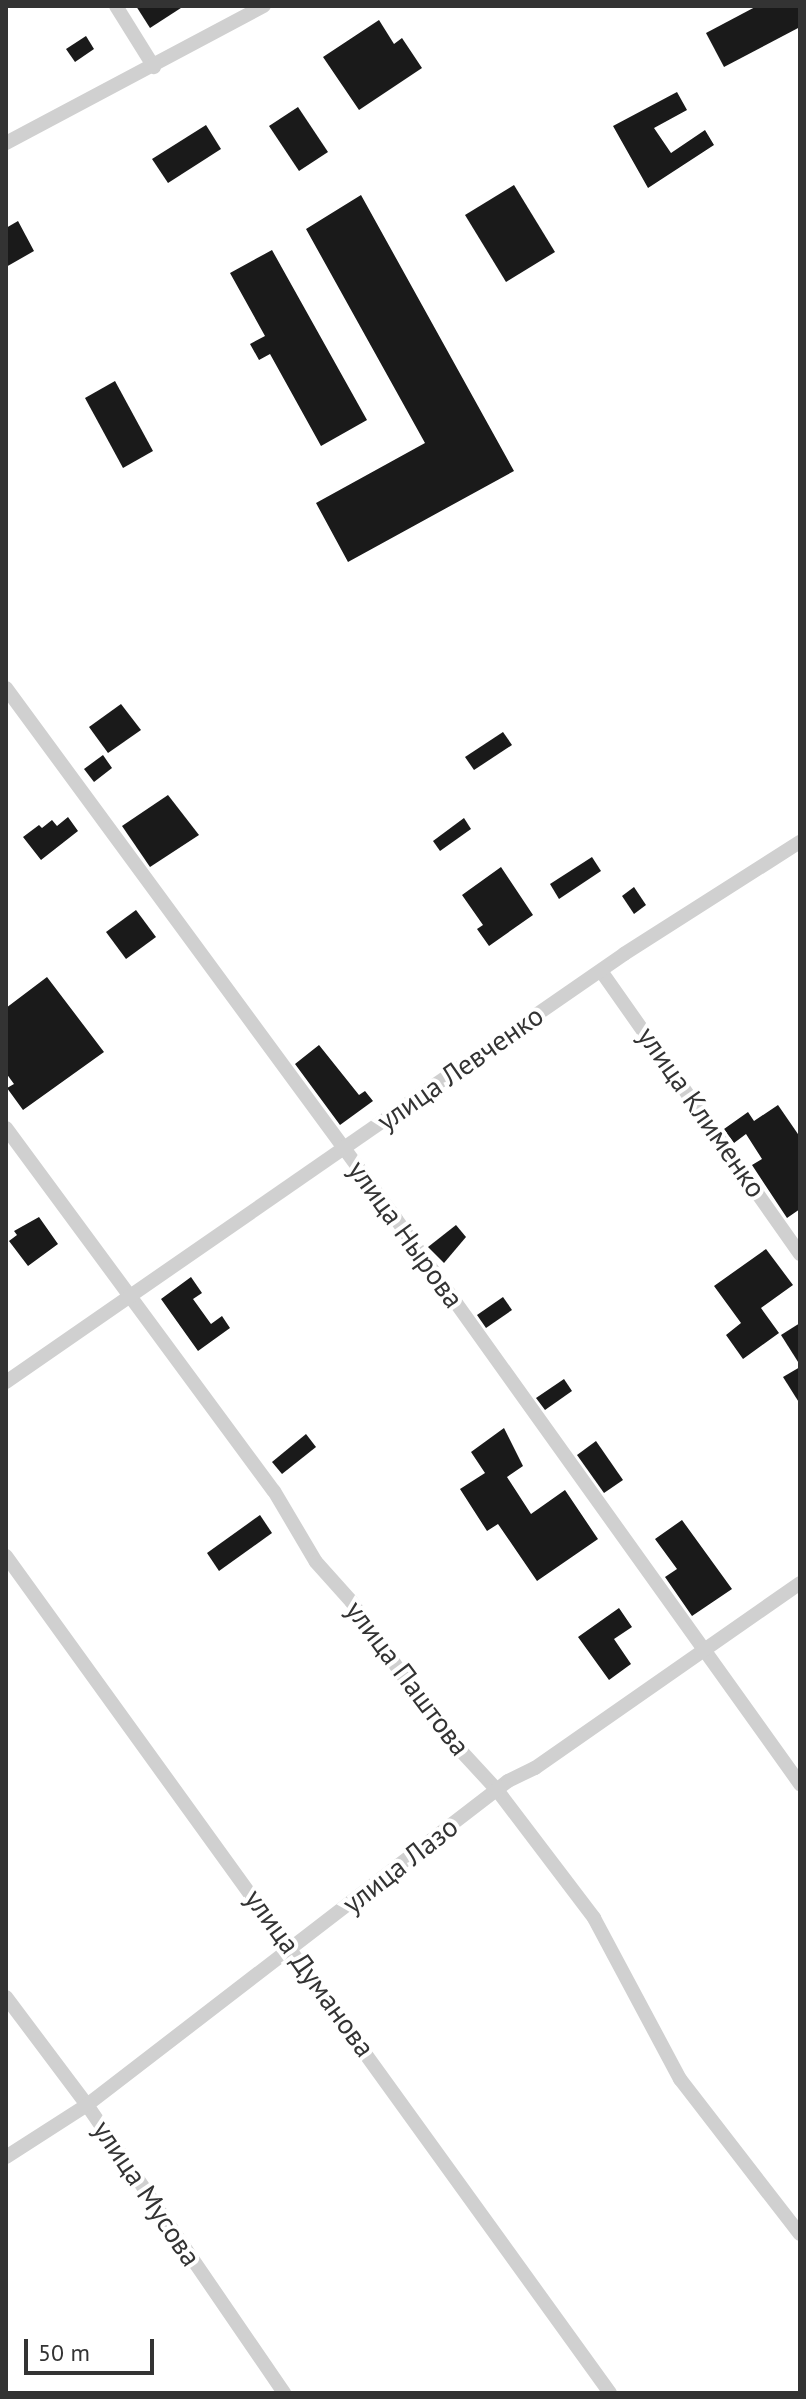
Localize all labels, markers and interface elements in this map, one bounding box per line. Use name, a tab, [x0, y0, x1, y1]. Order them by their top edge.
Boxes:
street label: улица Левченко	[370, 998, 550, 1138]
street label: улица Клименко	[631, 1020, 773, 1204]
street label: улица Нырова	[341, 1154, 471, 1314]
street label: улица Паштова	[339, 1594, 477, 1762]
street label: улица Лазо	[336, 1809, 464, 1921]
street label: улица Думанова	[238, 1882, 382, 2064]
street label: улица Мусова	[86, 2114, 208, 2272]
scale bar	[28, 2323, 158, 2373]
text: 50 m	[38, 2337, 90, 2368]

